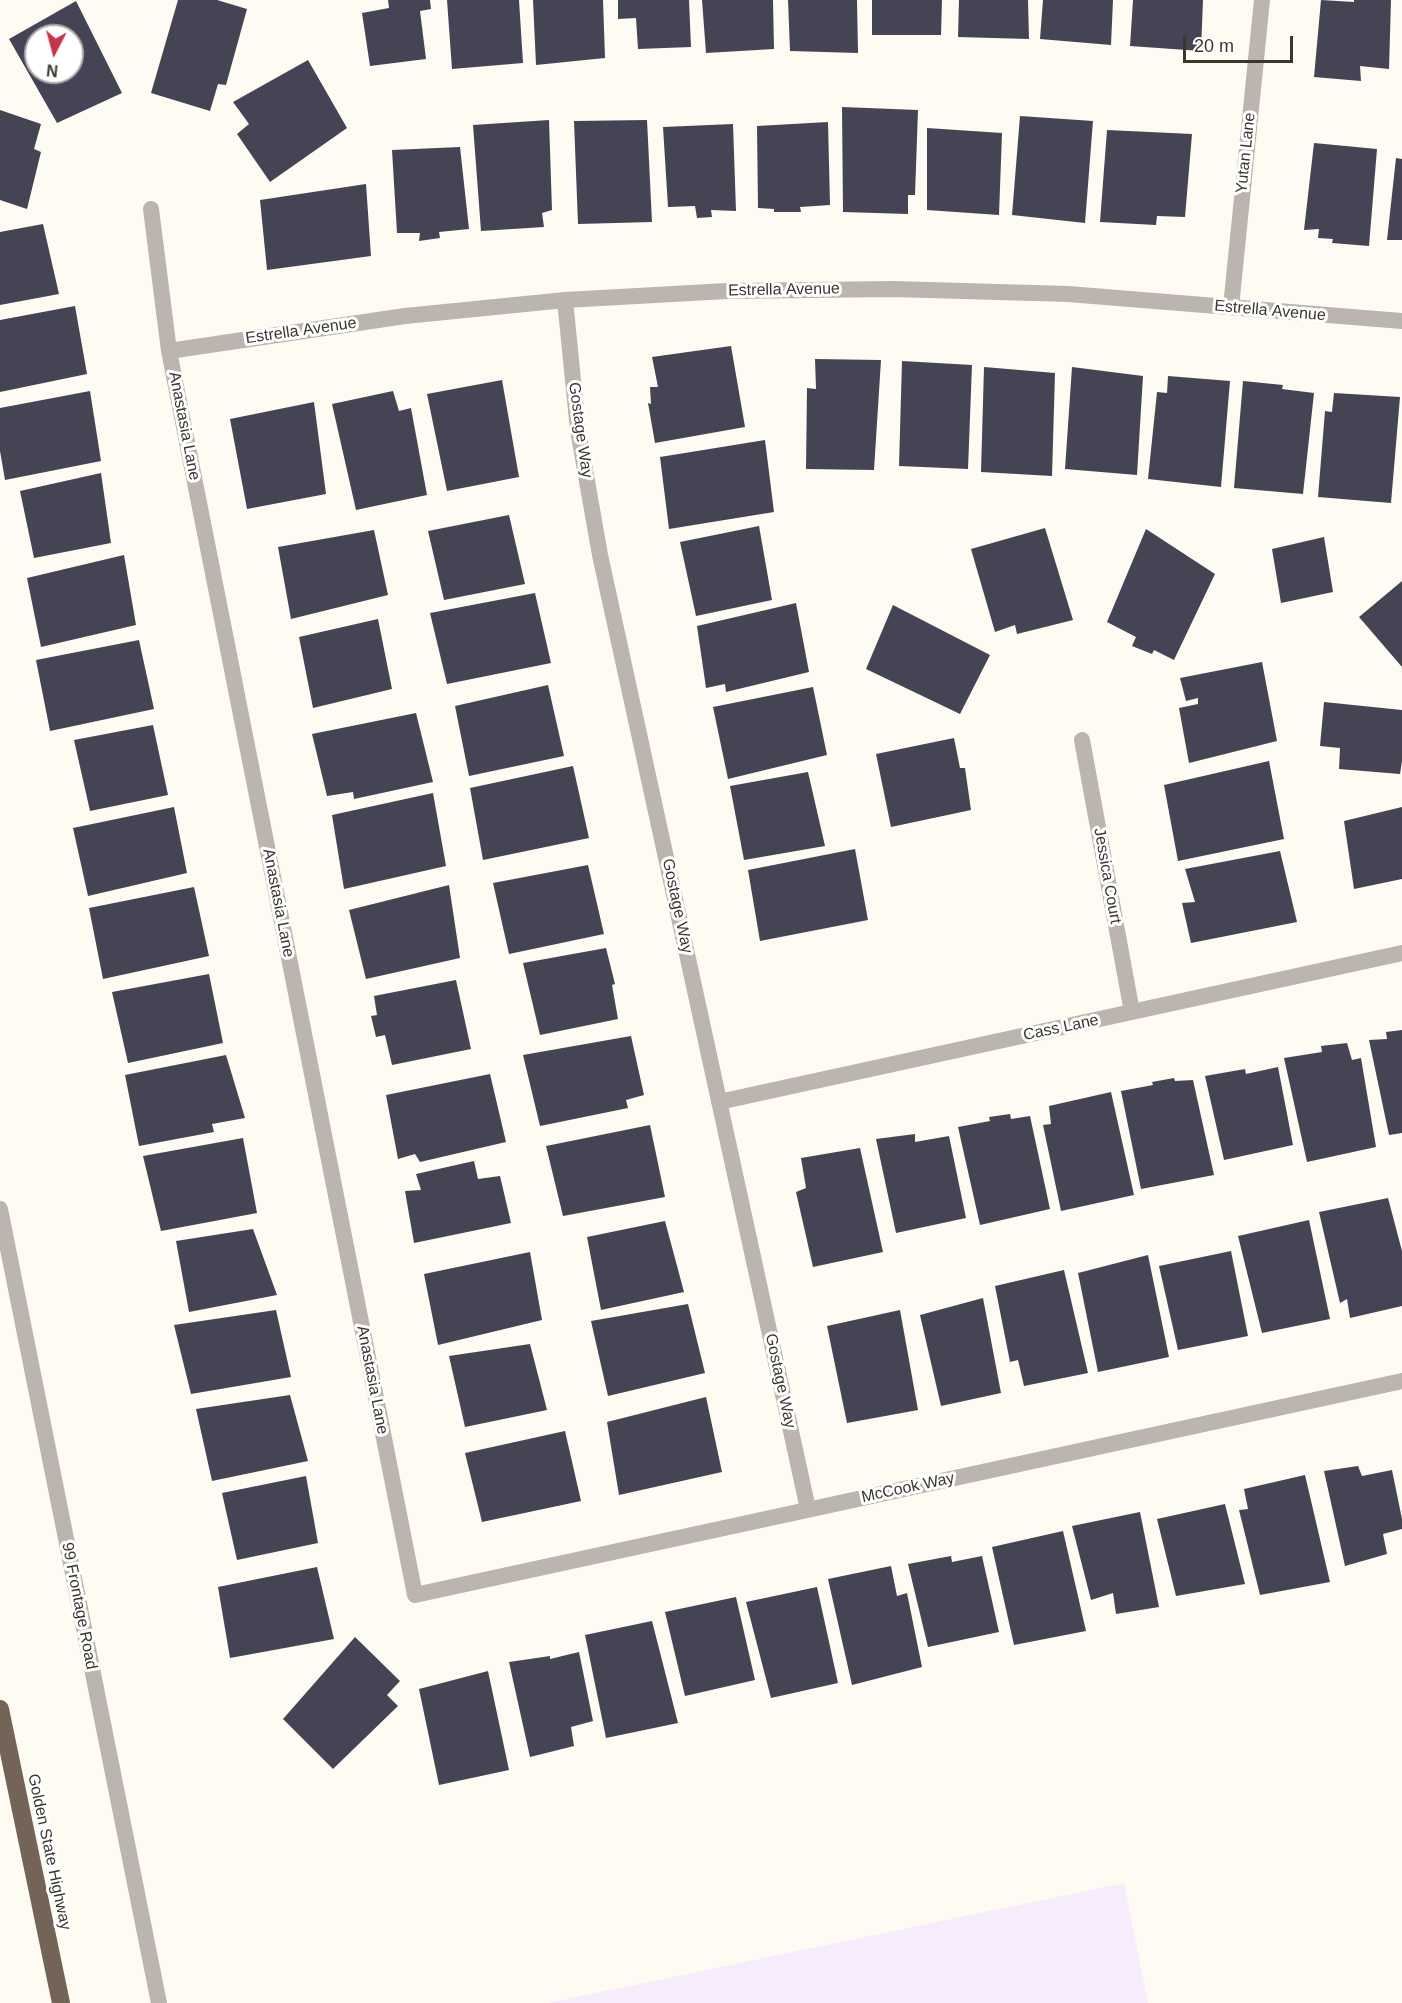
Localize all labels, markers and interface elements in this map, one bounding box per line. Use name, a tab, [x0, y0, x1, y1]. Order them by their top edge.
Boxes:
north arrow	[24, 24, 84, 84]
scale bar	[1186, 24, 1296, 62]
text: 20 m	[1194, 36, 1234, 56]
text: N	[46, 61, 59, 79]
street label: Yutan Lane	[1232, 112, 1260, 194]
street label: Estrella Avenue	[728, 279, 840, 301]
street label: Estrella Avenue	[1213, 297, 1327, 325]
street label: Estrella Avenue	[244, 314, 358, 348]
street label: Anastasia Lane	[164, 370, 204, 482]
street label: Gostage Way	[564, 381, 596, 479]
street label: Jessica Court	[1089, 827, 1125, 925]
street label: Anastasia Lane	[258, 847, 298, 959]
street label: Gostage Way	[658, 857, 696, 955]
street label: Cass Lane	[1022, 1011, 1100, 1045]
street label: Anastasia Lane	[352, 1324, 392, 1436]
street label: Gostage Way	[761, 1332, 799, 1430]
street label: McCook Way	[860, 1469, 956, 1507]
street label: 99 Frontage Road	[57, 1541, 101, 1671]
street label: Golden State Highway	[23, 1772, 75, 1932]

